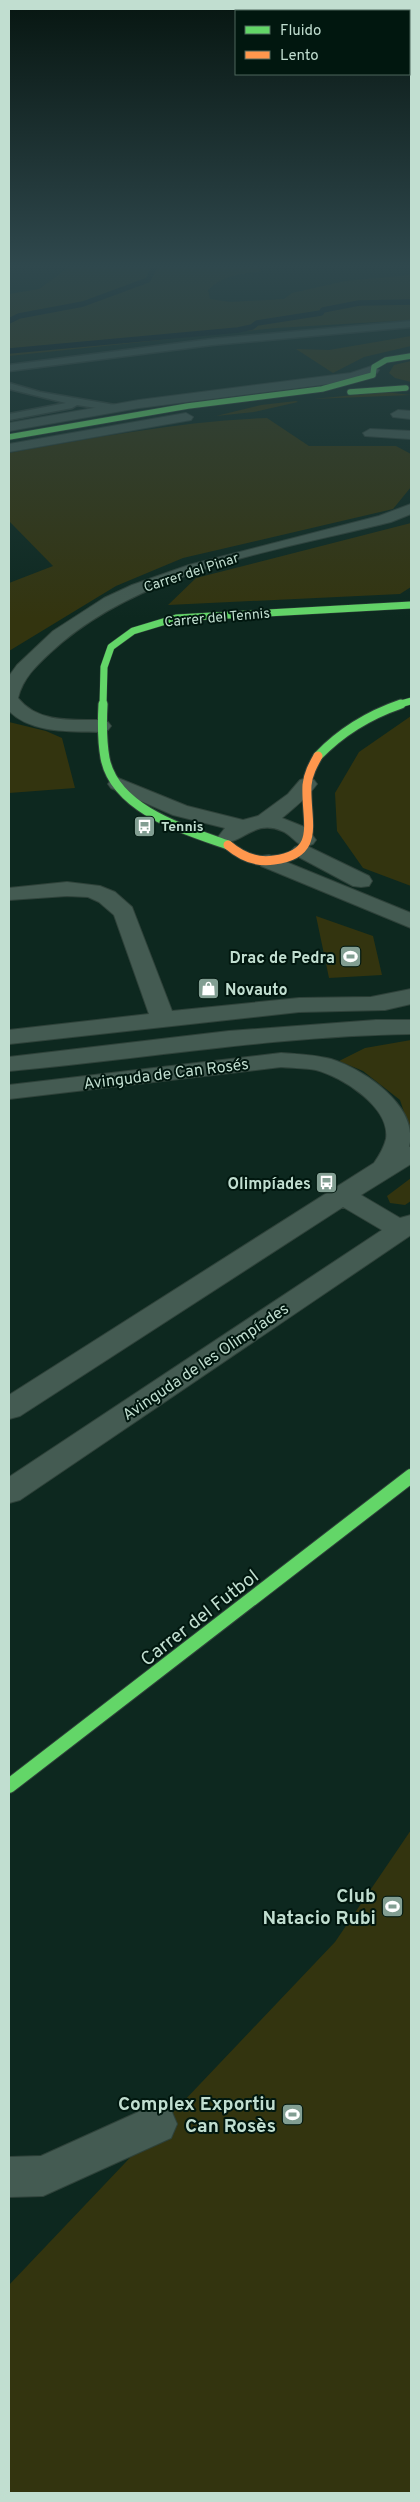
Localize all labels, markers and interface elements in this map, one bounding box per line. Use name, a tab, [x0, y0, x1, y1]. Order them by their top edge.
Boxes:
legend	[235, 10, 410, 75]
text: Fluido	[280, 22, 321, 41]
text: Lento	[280, 47, 319, 66]
street label: Carrer del Pinar	[142, 550, 242, 597]
street label: Carrer del Tennis	[164, 605, 271, 632]
bus stop icon: Tennis	[133, 814, 157, 838]
place label: Tennis	[161, 819, 204, 836]
sports icon: Drac de Pedra	[339, 945, 363, 969]
place label: Drac de Pedra	[229, 949, 335, 969]
shop icon: Novauto	[197, 977, 221, 1001]
place label: Novauto	[225, 981, 288, 1001]
street label: Avinguda de Can Rosés	[83, 1055, 250, 1095]
bus stop icon: Olimpíades	[315, 1171, 339, 1195]
place label: Olimpíades	[228, 1175, 311, 1195]
street label: Avinguda de les Olimpíades	[119, 1299, 293, 1426]
street label: Carrer del Futbol	[136, 1565, 264, 1672]
place label: Club Natacio Rubi	[262, 1885, 376, 1931]
sports icon: Club Natacio Rubi	[380, 1894, 404, 1918]
place label: Complex Exportiu Can Rosès	[118, 2093, 276, 2139]
sports icon: Complex Exportiu Can Rosès	[280, 2102, 304, 2126]

